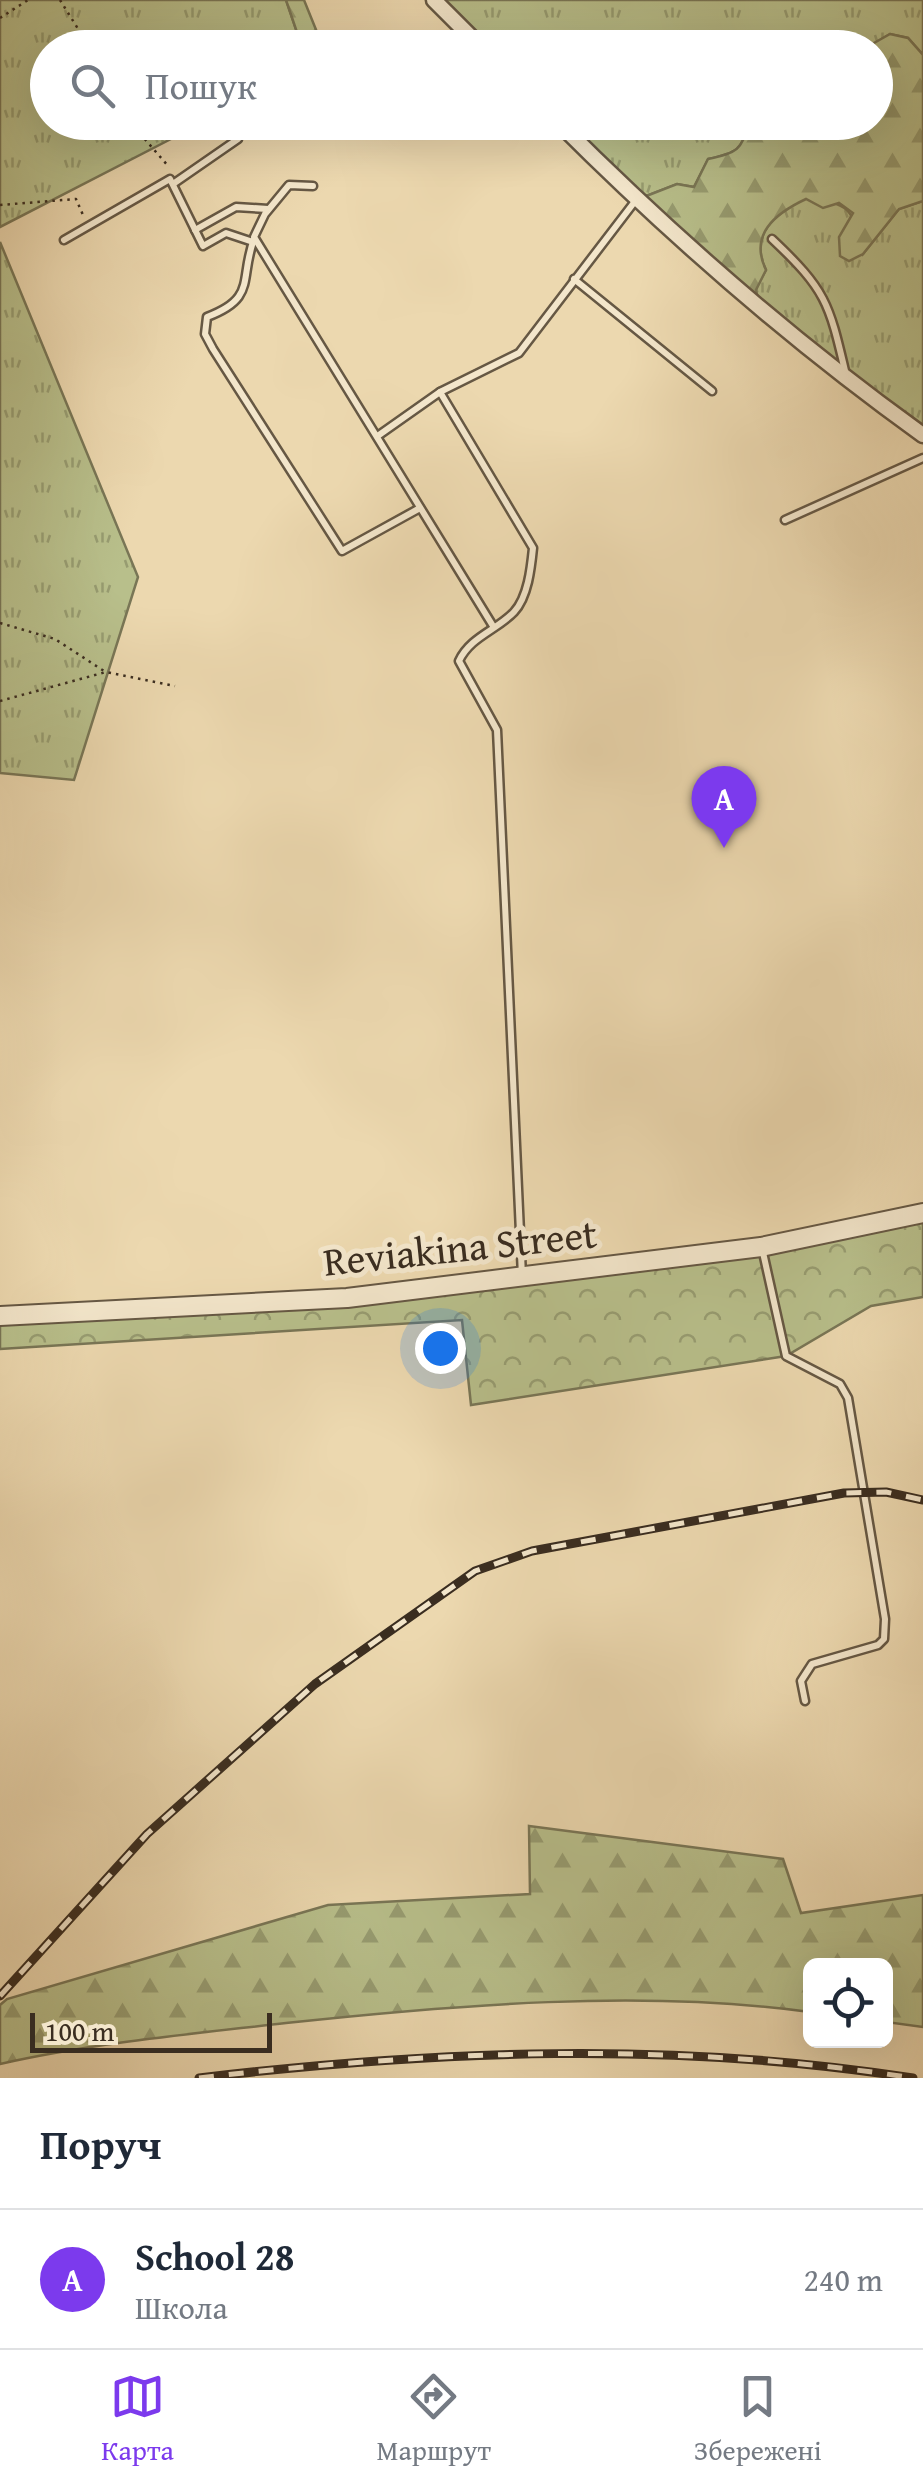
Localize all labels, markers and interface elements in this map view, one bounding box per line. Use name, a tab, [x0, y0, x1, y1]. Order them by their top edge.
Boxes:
search box	[30, 30, 893, 140]
text: Пошук	[145, 57, 257, 113]
icon: search	[65, 58, 120, 113]
pin: A	[692, 766, 756, 848]
street label: Reviakina Street	[320, 1203, 600, 1291]
your location	[415, 1323, 466, 1374]
map controls	[803, 1958, 893, 2048]
button: locate	[803, 1958, 893, 2048]
scale bar	[30, 2008, 272, 2052]
text: 100 m	[45, 2010, 114, 2051]
text: Поруч	[40, 2113, 161, 2174]
text: School 28	[135, 2228, 294, 2284]
text: A	[62, 2256, 83, 2303]
text: 240 m	[804, 2256, 883, 2303]
text: Школа	[135, 2284, 228, 2331]
tab: Карта	[101, 2369, 174, 2470]
tab: Маршрут	[377, 2369, 491, 2470]
tab: Збережені	[694, 2369, 822, 2470]

